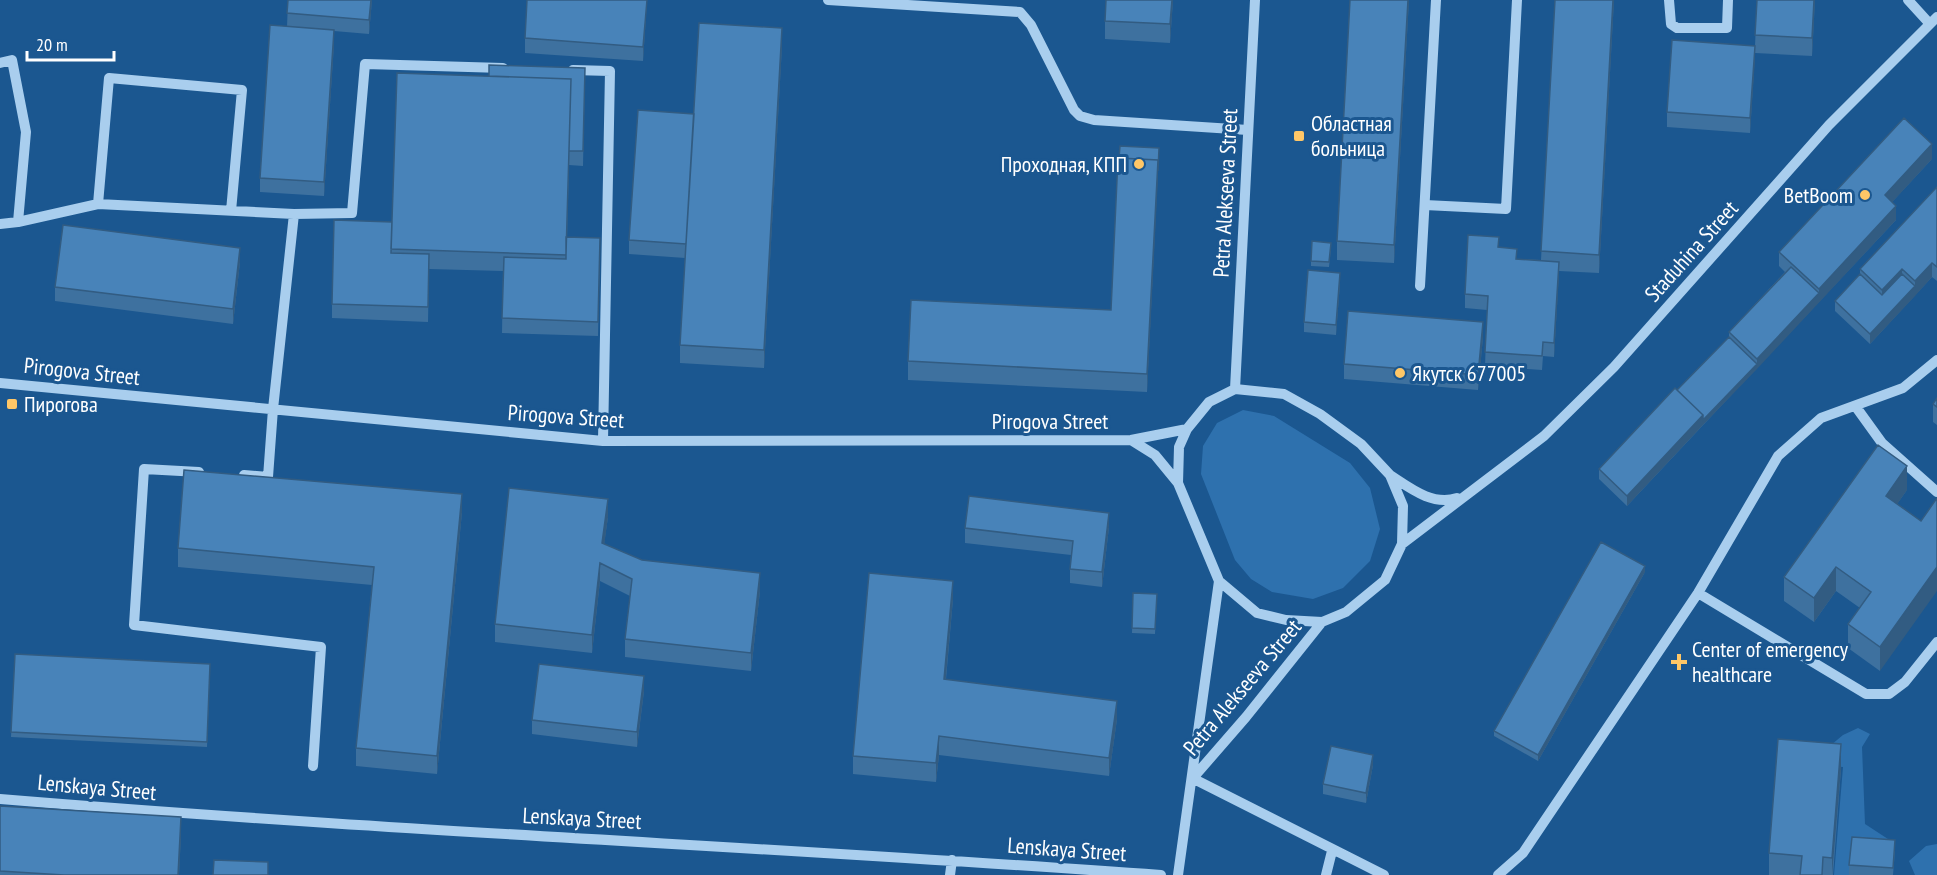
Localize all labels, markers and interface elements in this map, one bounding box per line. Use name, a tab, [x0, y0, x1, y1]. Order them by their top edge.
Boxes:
scale bar	[27, 24, 114, 62]
text: 20 m	[36, 33, 68, 56]
street label: Petra Alekseeva Street	[1207, 108, 1243, 278]
place label: Областная больница	[1311, 109, 1392, 162]
marker: Областная больница	[1292, 129, 1306, 143]
place label: Проходная, КПП	[1001, 150, 1127, 178]
marker: Проходная, КПП	[1132, 157, 1146, 171]
place label: BetBoom	[1784, 181, 1853, 209]
marker: BetBoom	[1858, 188, 1872, 202]
street label: Staduhina Street	[1638, 195, 1744, 307]
street label: Pirogova Street	[23, 351, 141, 391]
place label: Якутск 677005	[1412, 359, 1526, 387]
marker: Якутск 677005	[1393, 366, 1407, 380]
place label: Пирогова	[24, 390, 98, 418]
marker: Пирогова	[5, 397, 19, 411]
street label: Pirogova Street	[507, 398, 625, 434]
street label: Pirogova Street	[992, 407, 1108, 435]
street label: Petra Alekseeva Street	[1177, 613, 1307, 761]
place label: Center of emergency healthcare	[1692, 635, 1849, 688]
marker: Center of emergency healthcare	[1670, 653, 1688, 671]
street label: Lenskaya Street	[37, 768, 157, 806]
street label: Lenskaya Street	[522, 801, 642, 835]
street label: Lenskaya Street	[1007, 831, 1127, 867]

